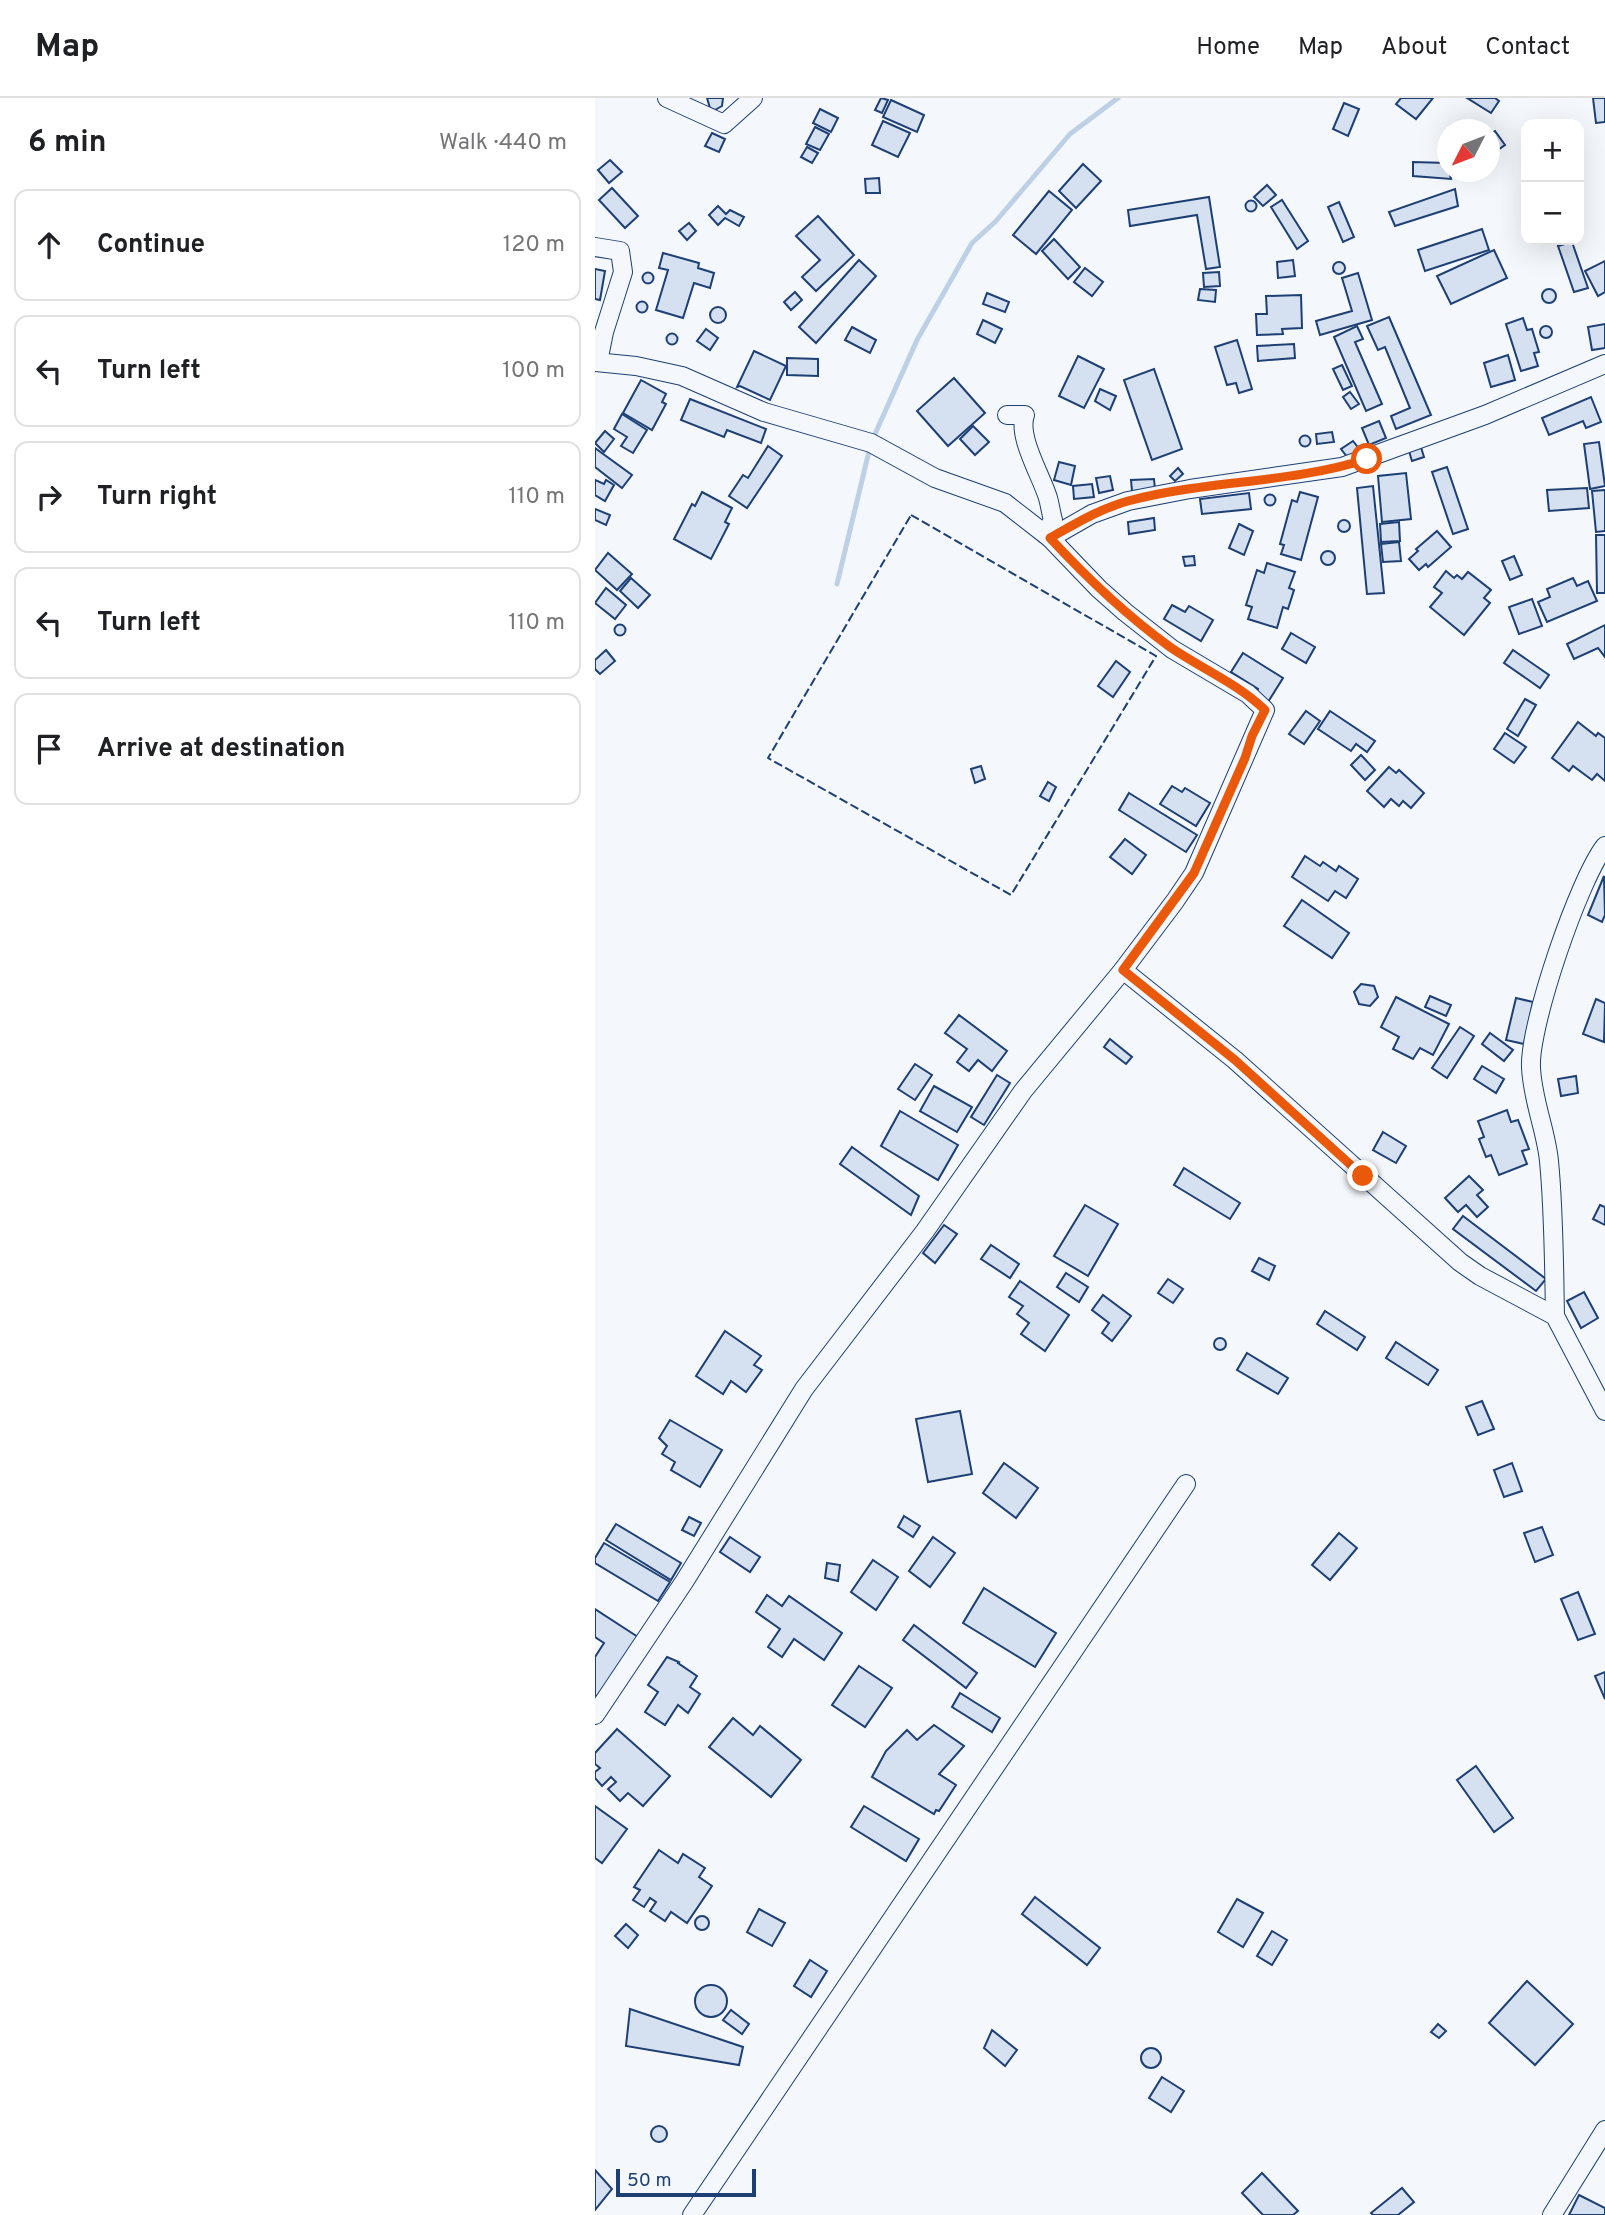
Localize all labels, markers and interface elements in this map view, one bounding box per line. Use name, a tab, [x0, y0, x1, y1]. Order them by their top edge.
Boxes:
text: Map	[35, 27, 99, 69]
text: Home	[1196, 33, 1260, 63]
text: Map	[1298, 33, 1343, 63]
text: About	[1381, 33, 1447, 63]
text: Contact	[1485, 33, 1570, 63]
north arrow	[1437, 119, 1500, 182]
map controls	[1521, 119, 1584, 245]
button: +	[1521, 119, 1584, 182]
text: 6 min	[28, 125, 106, 162]
text: Walk · 440 m	[439, 129, 567, 158]
button: −	[1521, 182, 1584, 245]
icon: ahead	[30, 226, 68, 264]
text: Continue	[97, 229, 205, 262]
text: 120 m	[503, 231, 565, 260]
icon: left	[30, 352, 68, 390]
text: Turn left	[97, 355, 201, 388]
text: 100 m	[502, 357, 565, 386]
route start	[1351, 443, 1382, 474]
icon: right	[30, 478, 68, 516]
text: Turn right	[97, 481, 217, 514]
text: 110 m	[508, 483, 565, 512]
icon: left	[30, 604, 68, 642]
text: Turn left	[97, 607, 201, 640]
text: 110 m	[508, 609, 565, 638]
icon: arrive	[30, 730, 68, 768]
text: Arrive at destination	[97, 733, 345, 766]
route end	[1347, 1160, 1378, 1191]
scale bar	[616, 2166, 756, 2198]
text: 50 m	[627, 2169, 672, 2193]

